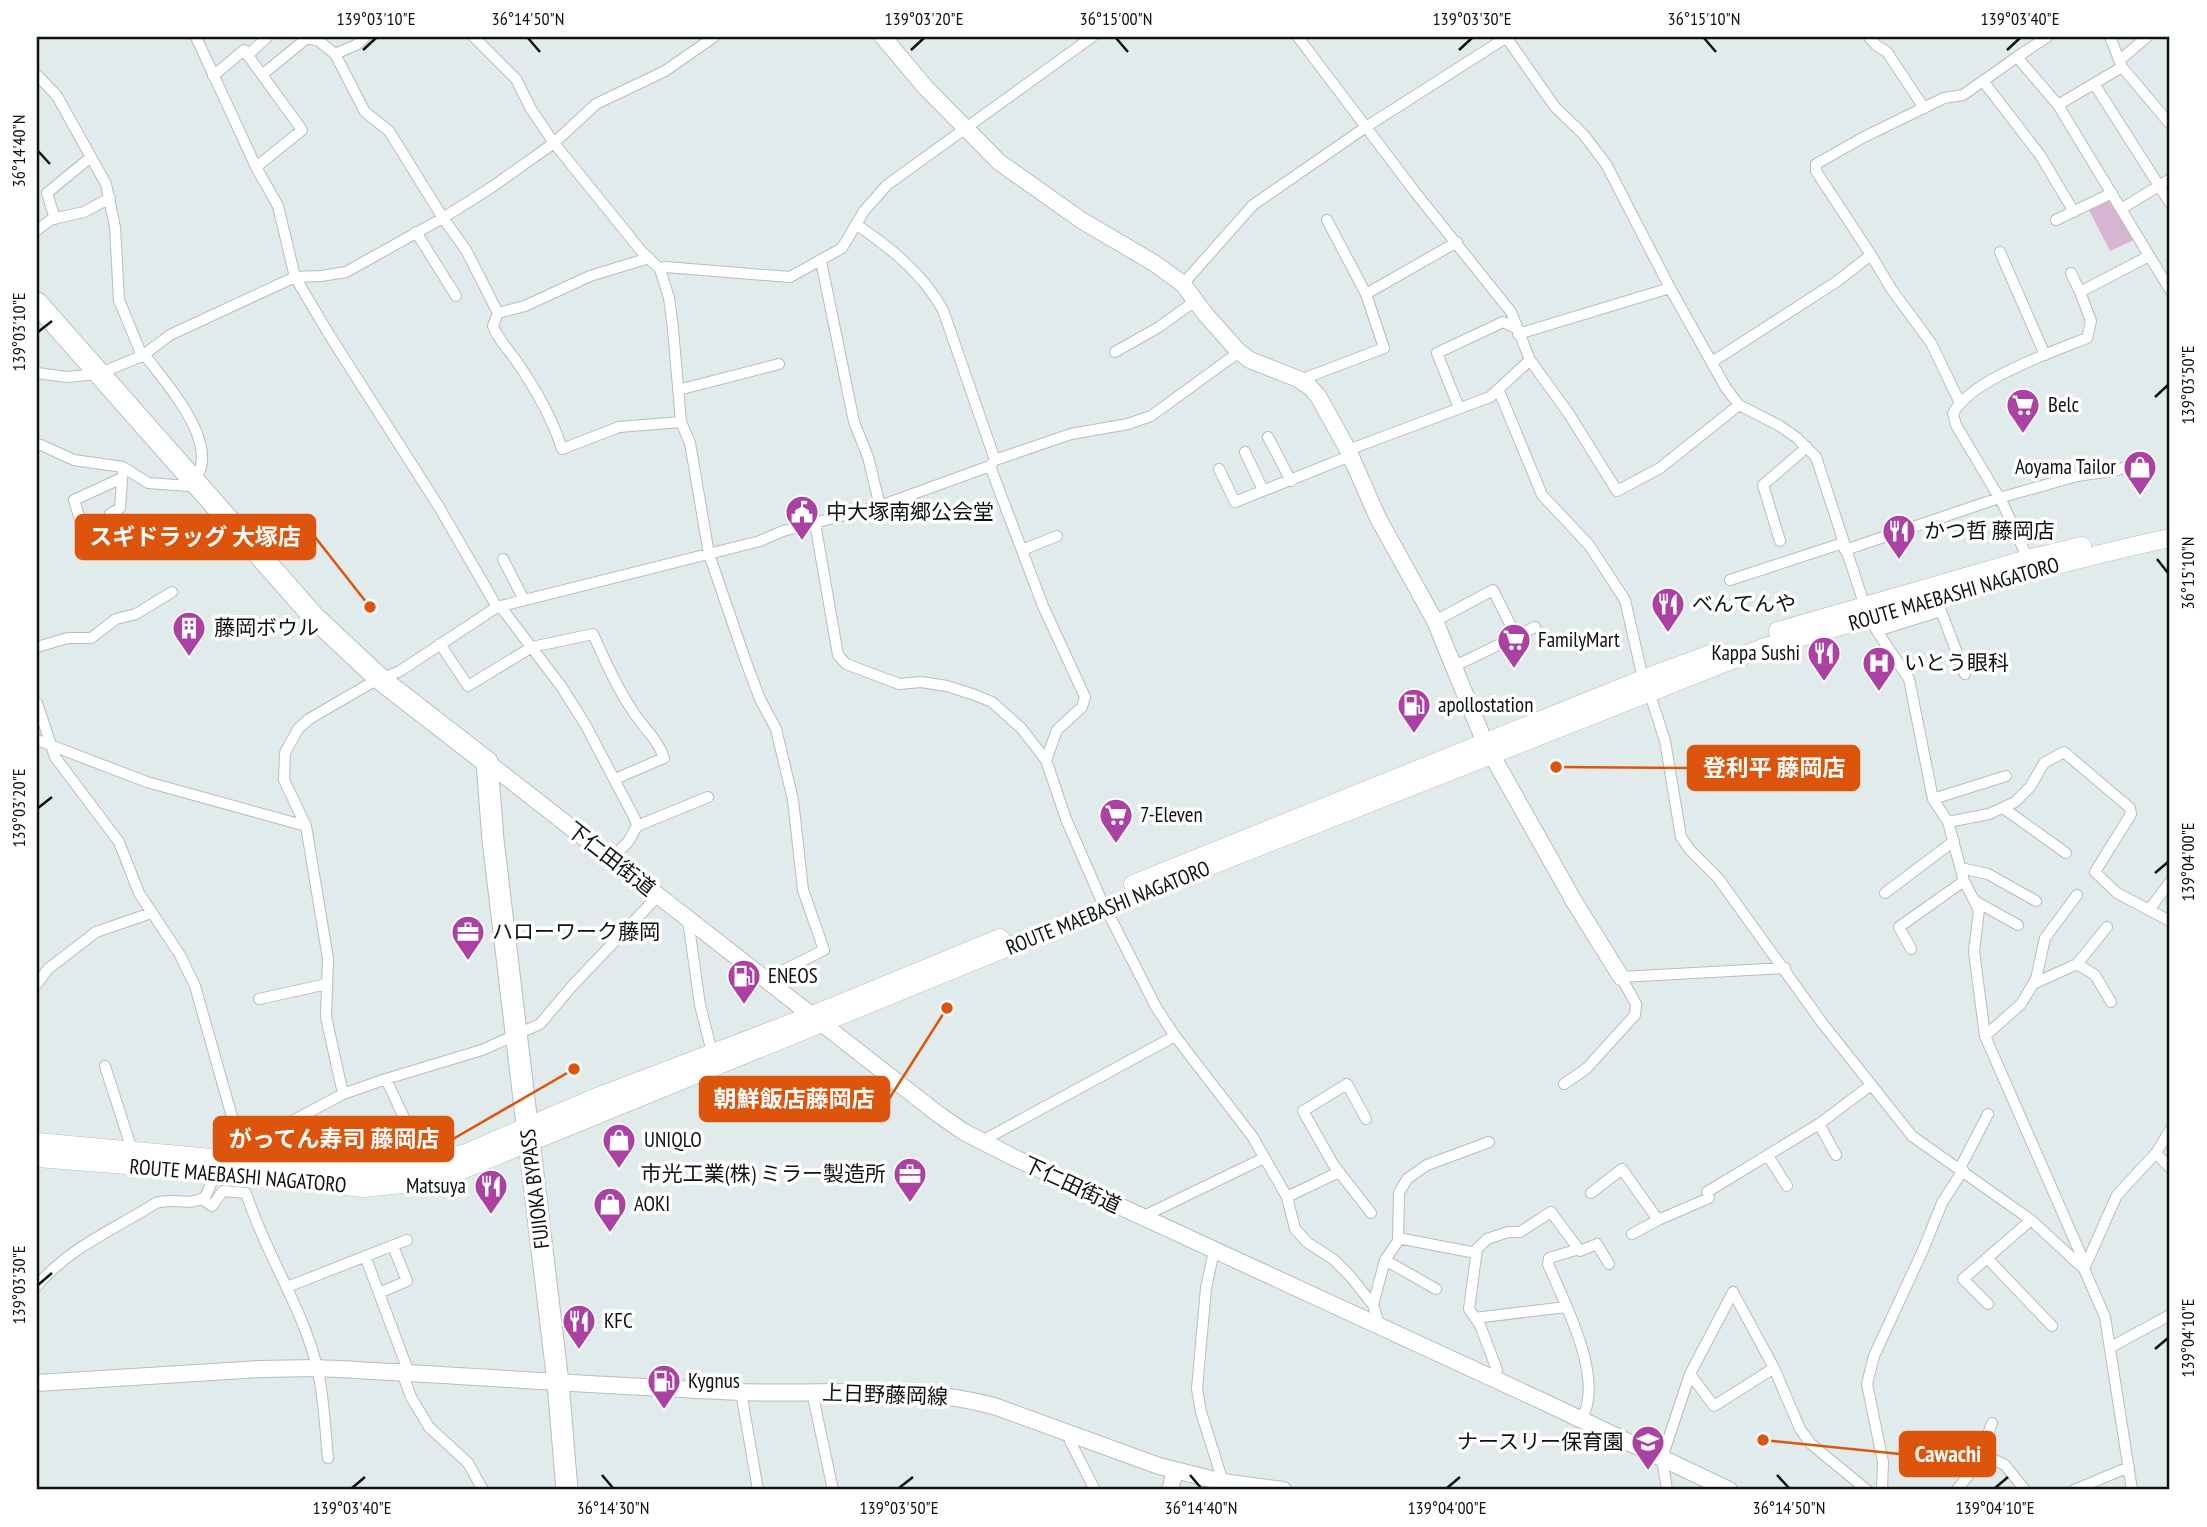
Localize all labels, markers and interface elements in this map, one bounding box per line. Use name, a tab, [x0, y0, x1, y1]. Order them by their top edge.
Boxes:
text: 139°03'10"E	[337, 7, 415, 30]
text: 36°14'50"N	[492, 7, 564, 30]
text: 139°03'20"E	[885, 7, 963, 30]
text: 36°15'00"N	[1080, 7, 1152, 30]
text: 139°03'30"E	[1433, 7, 1511, 30]
text: 36°15'10"N	[1668, 7, 1740, 30]
text: 139°03'40"E	[1981, 7, 2059, 30]
text: 36°14'40"N	[7, 115, 30, 187]
text: 139°03'10"E	[7, 293, 30, 371]
text: 139°03'50"E	[2176, 346, 2199, 424]
supermarket icon: Belc	[2004, 386, 2042, 435]
place label: Belc	[2048, 391, 2079, 418]
shop icon: Aoyama Tailor	[2121, 448, 2159, 497]
place label: Aoyama Tailor	[2015, 453, 2116, 480]
public building icon: 中大塚南郷公会堂	[783, 493, 821, 542]
place label: 中大塚南郷公会堂	[826, 498, 994, 525]
restaurant icon: かつ哲 藤岡店	[1880, 512, 1918, 561]
callout: スギドラッグ 大塚店	[76, 515, 315, 559]
place label: かつ哲 藤岡店	[1924, 517, 2054, 544]
text: スギドラッグ 大塚店	[89, 522, 301, 551]
text: 36°15'10"N	[2176, 537, 2199, 609]
street label: ROUTE MAEBASHI NAGATORO	[1846, 551, 2062, 636]
restaurant icon: べんてんや	[1649, 585, 1687, 634]
place label: べんてんや	[1692, 590, 1796, 617]
building icon: 藤岡ボウル	[170, 609, 208, 658]
place label: 藤岡ボウル	[214, 614, 319, 641]
supermarket icon: FamilyMart	[1495, 621, 1533, 670]
place label: FamilyMart	[1538, 626, 1620, 653]
restaurant icon: Kappa Sushi	[1805, 634, 1843, 683]
place label: Kappa Sushi	[1712, 639, 1800, 666]
hospital icon: いとう眼科	[1860, 644, 1898, 693]
place label: いとう眼科	[1904, 649, 2009, 676]
fuel station icon: apollostation	[1395, 686, 1433, 735]
place label: apollostation	[1438, 691, 1533, 718]
callout: 登利平 藤岡店	[1688, 746, 1859, 790]
text: 登利平 藤岡店	[1703, 753, 1845, 782]
text: 139°03'20"E	[7, 769, 30, 847]
supermarket icon: 7-Eleven	[1097, 796, 1135, 845]
place label: 7-Eleven	[1140, 801, 1203, 828]
street label: 下仁田街道	[562, 816, 661, 902]
text: 139°04'00"E	[2176, 823, 2199, 901]
street label: ROUTE MAEBASHI NAGATORO	[1002, 854, 1214, 961]
office icon: ハローワーク藤岡	[449, 913, 487, 962]
place label: ハローワーク藤岡	[492, 918, 660, 945]
fuel station icon: ENEOS	[725, 957, 763, 1006]
place label: ENEOS	[768, 962, 818, 989]
callout: 朝鮮飯店藤岡店	[700, 1077, 889, 1121]
text: 朝鮮飯店藤岡店	[714, 1084, 875, 1113]
callout: がってん寿司 藤岡店	[214, 1117, 453, 1161]
shop icon: UNIQLO	[600, 1121, 638, 1170]
text: がってん寿司 藤岡店	[229, 1124, 439, 1153]
place label: UNIQLO	[644, 1126, 702, 1153]
street label: FUJIOKA BYPASS	[514, 1128, 555, 1250]
street label: 下仁田街道	[1019, 1150, 1125, 1219]
street label: ROUTE MAEBASHI NAGATORO	[128, 1153, 348, 1198]
office icon: 市光工業(株) ミラー製造所	[891, 1155, 929, 1204]
place label: 市光工業(株) ミラー製造所	[641, 1160, 886, 1187]
restaurant icon: Matsuya	[472, 1167, 510, 1216]
place label: Matsuya	[406, 1172, 466, 1199]
shop icon: AOKI	[591, 1185, 629, 1234]
place label: AOKI	[634, 1190, 670, 1217]
text: 139°03'30"E	[7, 1246, 30, 1324]
text: 139°04'10"E	[2176, 1299, 2199, 1377]
restaurant icon: KFC	[560, 1302, 598, 1351]
place label: KFC	[604, 1307, 633, 1334]
fuel station icon: Kygnus	[645, 1362, 683, 1411]
place label: Kygnus	[688, 1367, 740, 1394]
street label: 上日野藤岡線	[822, 1379, 948, 1410]
school or university icon: ナースリー保育園	[1629, 1423, 1667, 1472]
place label: ナースリー保育園	[1457, 1428, 1624, 1455]
callout: Cawachi	[1900, 1432, 1995, 1476]
text: Cawachi	[1915, 1439, 1981, 1468]
text: 139°03'40"E	[313, 1496, 391, 1519]
text: 36°14'30"N	[577, 1496, 649, 1519]
text: 139°03'50"E	[860, 1496, 938, 1519]
text: 36°14'40"N	[1165, 1496, 1237, 1519]
text: 139°04'00"E	[1408, 1496, 1486, 1519]
text: 36°14'50"N	[1753, 1496, 1825, 1519]
text: 139°04'10"E	[1956, 1496, 2034, 1519]

